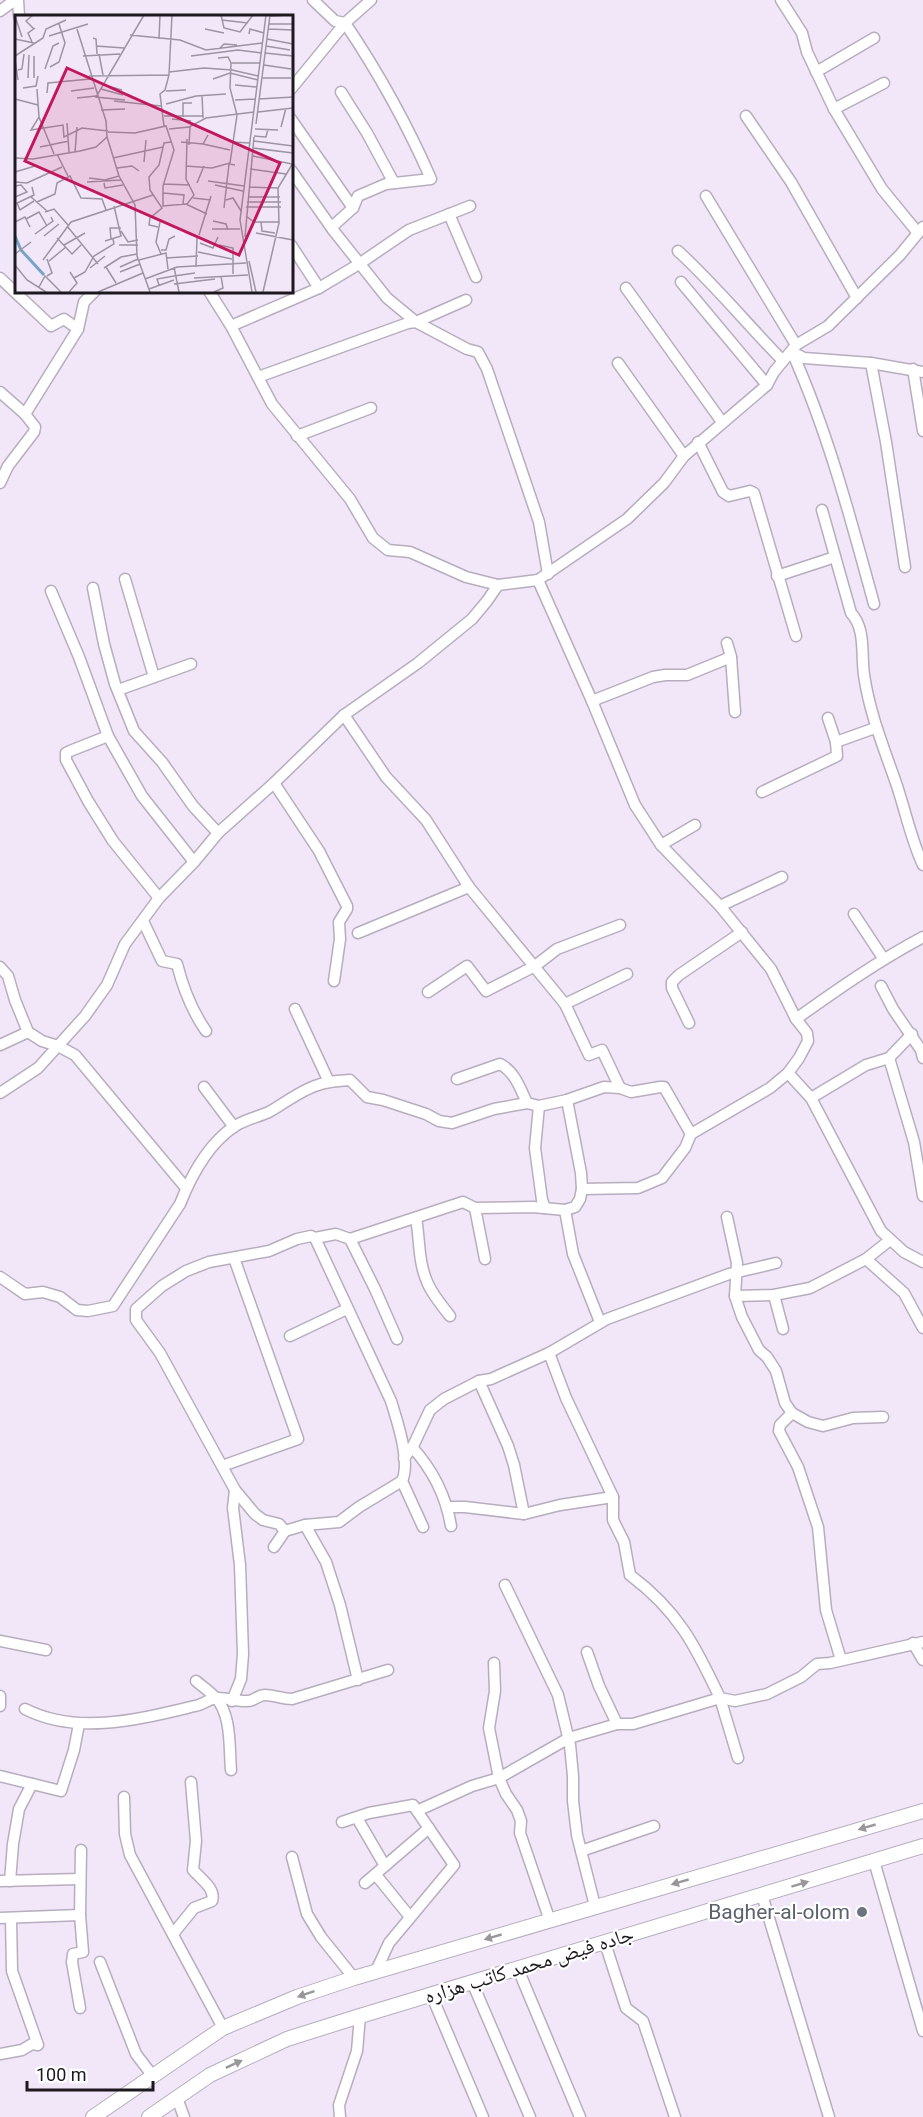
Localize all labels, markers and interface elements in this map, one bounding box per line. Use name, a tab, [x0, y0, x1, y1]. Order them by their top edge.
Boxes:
inset map	[15, 15, 292, 292]
one-way arrow	[858, 1823, 876, 1832]
one-way arrow	[671, 1878, 689, 1887]
one-way arrow	[791, 1879, 809, 1888]
place label: Bagher-al-olom	[708, 1900, 850, 1924]
marker: Bagher-al-olom	[855, 1905, 869, 1919]
street label: جاده فیض محمد کاتب هزاره	[421, 1922, 637, 2009]
one-way arrow	[484, 1933, 502, 1942]
one-way arrow	[297, 1989, 315, 1999]
scale bar	[27, 2054, 153, 2092]
one-way arrow	[226, 2059, 244, 2069]
text: 100 m	[36, 2064, 87, 2085]

